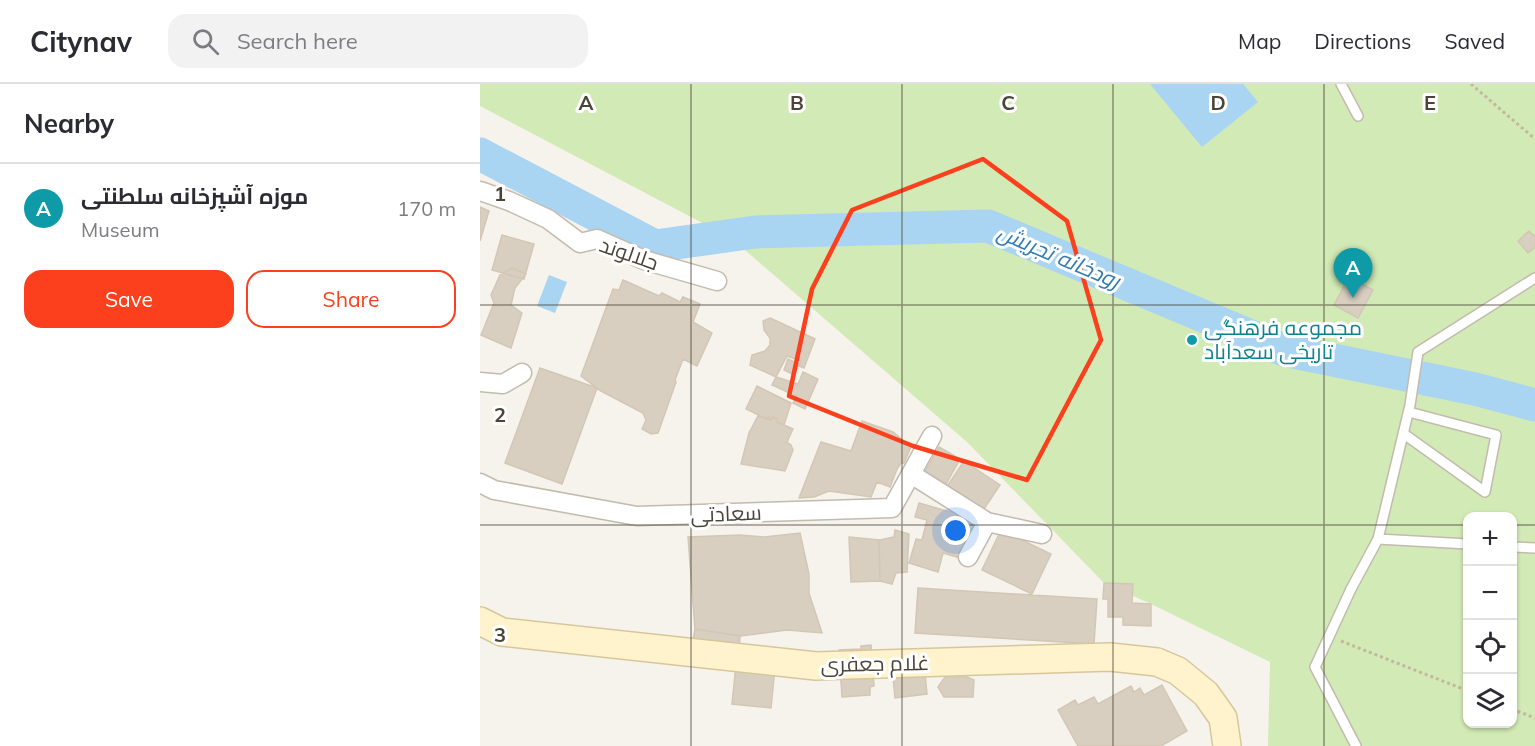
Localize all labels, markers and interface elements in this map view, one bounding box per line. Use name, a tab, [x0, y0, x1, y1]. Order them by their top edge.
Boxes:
search box	[168, 14, 588, 68]
text: Citynav	[30, 24, 132, 59]
icon: search	[189, 25, 222, 58]
text: Search here	[237, 27, 358, 55]
text: Map	[1238, 28, 1281, 54]
text: Directions	[1314, 28, 1411, 54]
text: Saved	[1444, 28, 1505, 54]
text: A	[579, 90, 594, 115]
text: B	[790, 90, 804, 115]
text: C	[1001, 90, 1015, 115]
text: D	[1210, 90, 1226, 115]
text: E	[1424, 90, 1436, 115]
text: Nearby	[24, 107, 114, 140]
text: 1	[494, 181, 506, 206]
text: موزه آشپزخانه سلطنتی	[81, 182, 308, 210]
text: A	[36, 196, 51, 221]
text: 170 m	[397, 196, 456, 221]
text: Museum	[81, 217, 160, 242]
water label: رودخانه تجریش	[993, 218, 1126, 295]
street label: جلالوند	[596, 231, 662, 275]
pin: A	[1334, 248, 1372, 298]
button: Save	[24, 270, 234, 328]
button: Share	[246, 270, 456, 328]
place label: مجموعه فرهنگی تاریخی سعدآباد	[1204, 314, 1362, 365]
marker: مجموعه فرهنگی تاریخی سعدآباد	[1185, 333, 1199, 347]
text: 2	[494, 402, 506, 427]
street label: سعادتی	[690, 499, 762, 528]
map controls	[1463, 512, 1517, 728]
button: +	[1463, 512, 1517, 566]
your location	[941, 516, 970, 545]
button: −	[1463, 566, 1517, 620]
button: locate	[1463, 620, 1517, 674]
text: 3	[494, 622, 506, 647]
street label: غلام جعفری	[820, 649, 930, 679]
button: layers	[1463, 674, 1517, 728]

